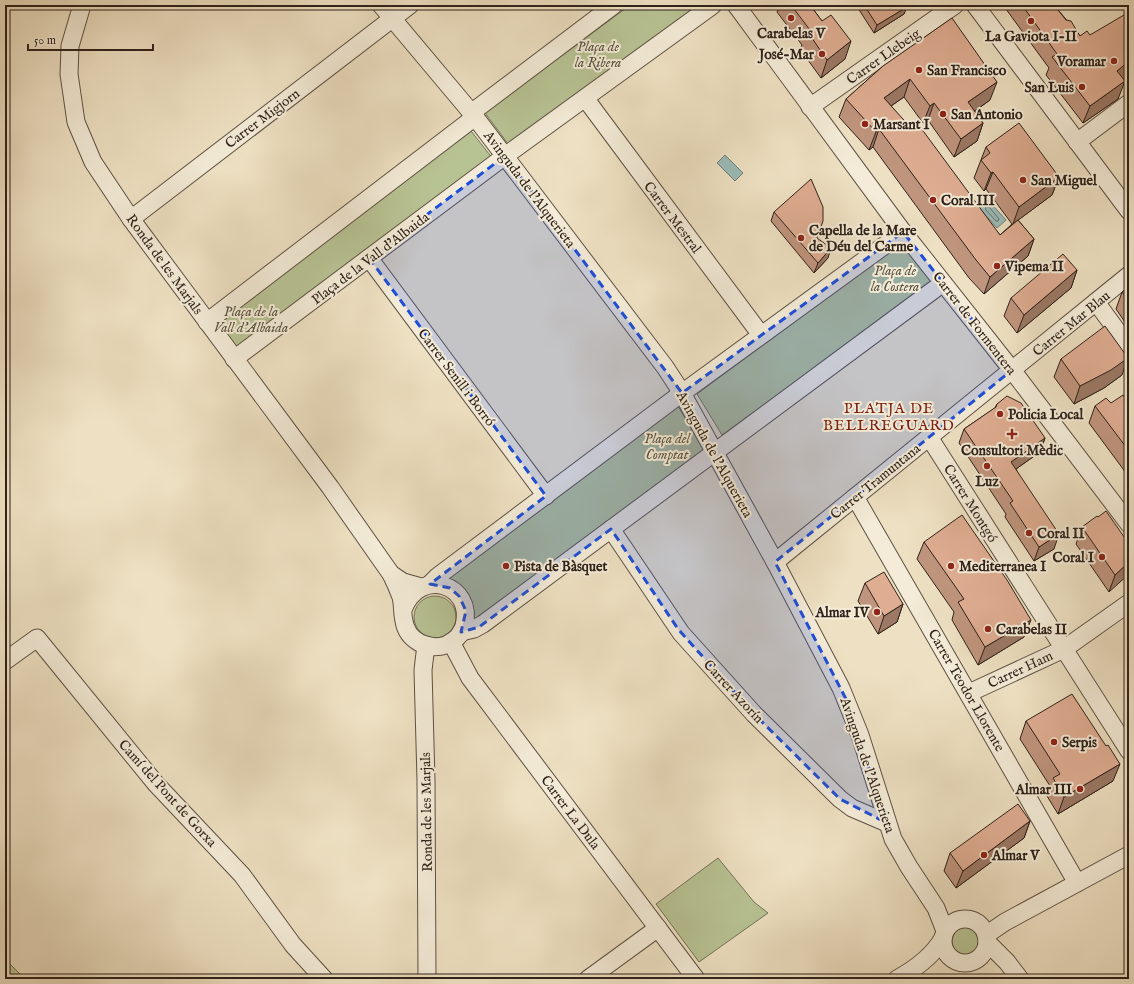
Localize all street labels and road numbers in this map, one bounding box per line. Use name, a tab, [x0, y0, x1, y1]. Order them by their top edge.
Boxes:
street label: Carrer Llebeig	[843, 24, 924, 89]
street label: Carrer Migjorn	[222, 85, 304, 153]
street label: Avinguda de l’Alquerieta	[479, 127, 580, 253]
street label: Carrer Mestral	[639, 178, 705, 257]
street label: Plaça de la Vall d’Albaida	[308, 208, 434, 309]
street label: Ronda de les Marjals	[122, 211, 207, 318]
street label: Carrer de Formentera	[928, 268, 1021, 380]
street label: Carrer Mar Blau	[1029, 287, 1114, 361]
street label: Carrer Senill i Borró	[414, 325, 499, 430]
street label: Avinguda de l’Alquerieta	[671, 387, 757, 522]
street label: Carrer Tramuntana	[827, 439, 925, 524]
street label: Carrer Montgó	[939, 461, 1002, 546]
street label: Carrer Teodor Llorente	[924, 626, 1009, 755]
street label: Carrer Ham	[985, 647, 1056, 693]
street label: Carrer Azorín	[699, 656, 768, 728]
street label: Avinguda de l’Alquerieta	[835, 694, 899, 836]
street label: Camí del Pont de Gorxa	[114, 736, 221, 852]
street label: Ronda de les Marjals	[417, 752, 437, 872]
street label: Carrer La Dula	[536, 772, 605, 854]

